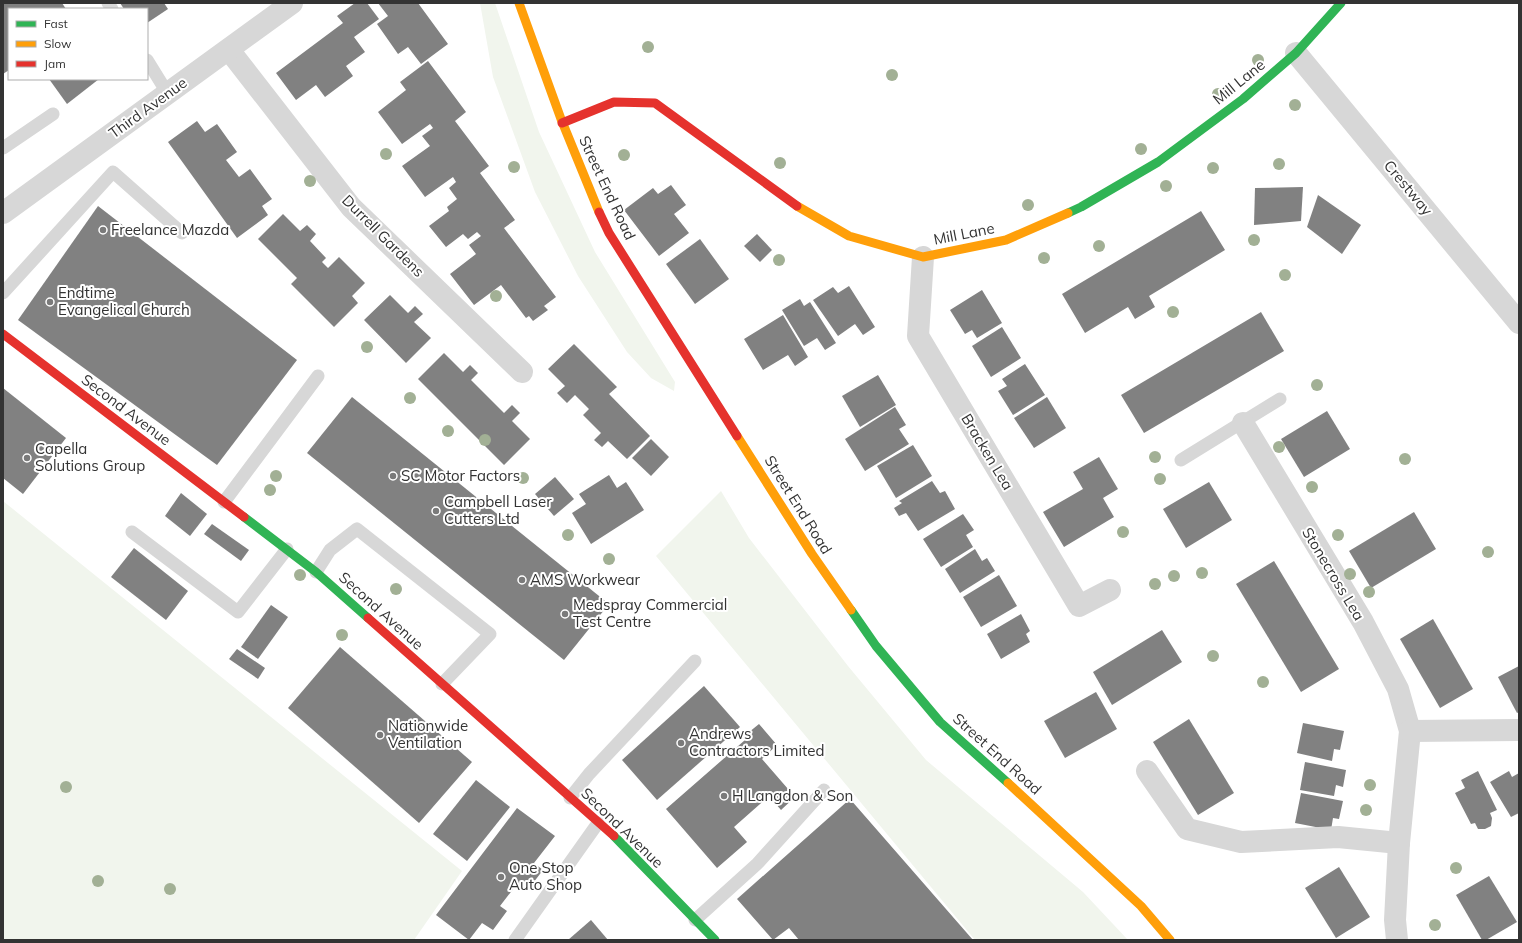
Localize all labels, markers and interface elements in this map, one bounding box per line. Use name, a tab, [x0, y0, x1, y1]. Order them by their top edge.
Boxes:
legend	[8, 8, 148, 80]
text: Fast	[44, 16, 68, 31]
text: Slow	[44, 36, 72, 51]
street label: Mill Lane	[1209, 55, 1269, 108]
text: Jam	[44, 56, 66, 71]
street label: Third Avenue	[105, 73, 190, 142]
street label: Street End Road	[575, 133, 640, 243]
street label: Crestway	[1380, 156, 1437, 219]
street label: Durrell Gardens	[338, 191, 428, 281]
street label: Mill Lane	[932, 218, 996, 249]
place label: Freelance Mazda	[111, 220, 229, 239]
marker: Freelance Mazda	[98, 225, 108, 235]
place label: Endtime Evangelical Church	[58, 283, 190, 319]
marker: Endtime Evangelical Church	[45, 297, 55, 307]
street label: Second Avenue	[78, 370, 175, 449]
street label: Bracken Lea	[957, 410, 1018, 493]
place label: Capella Solutions Group	[35, 439, 145, 475]
street label: Street End Road	[761, 452, 836, 558]
marker: Capella Solutions Group	[22, 453, 32, 463]
place label: SC Motor Factors	[401, 466, 520, 485]
marker: SC Motor Factors	[388, 471, 398, 481]
place label: Campbell Laser Cutters Ltd	[444, 492, 552, 528]
marker: Campbell Laser Cutters Ltd	[431, 506, 441, 516]
street label: Stonecross Lea	[1298, 524, 1369, 624]
street label: Second Avenue	[335, 568, 428, 654]
place label: AMS Workwear	[530, 570, 641, 589]
marker: AMS Workwear	[517, 575, 527, 585]
place label: Medspray Commercial Test Centre	[573, 595, 727, 631]
marker: Medspray Commercial Test Centre	[560, 609, 570, 619]
street label: Street End Road	[949, 709, 1046, 798]
place label: Nationwide Ventilation	[388, 716, 468, 752]
place label: Andrews Contractors Limited	[689, 724, 824, 760]
marker: Nationwide Ventilation	[375, 730, 385, 740]
marker: Andrews Contractors Limited	[676, 738, 686, 748]
street label: Second Avenue	[577, 784, 668, 872]
place label: H Langdon & Son	[732, 786, 853, 805]
marker: H Langdon & Son	[719, 791, 729, 801]
place label: One Stop Auto Shop	[509, 858, 582, 894]
marker: One Stop Auto Shop	[496, 872, 506, 882]

